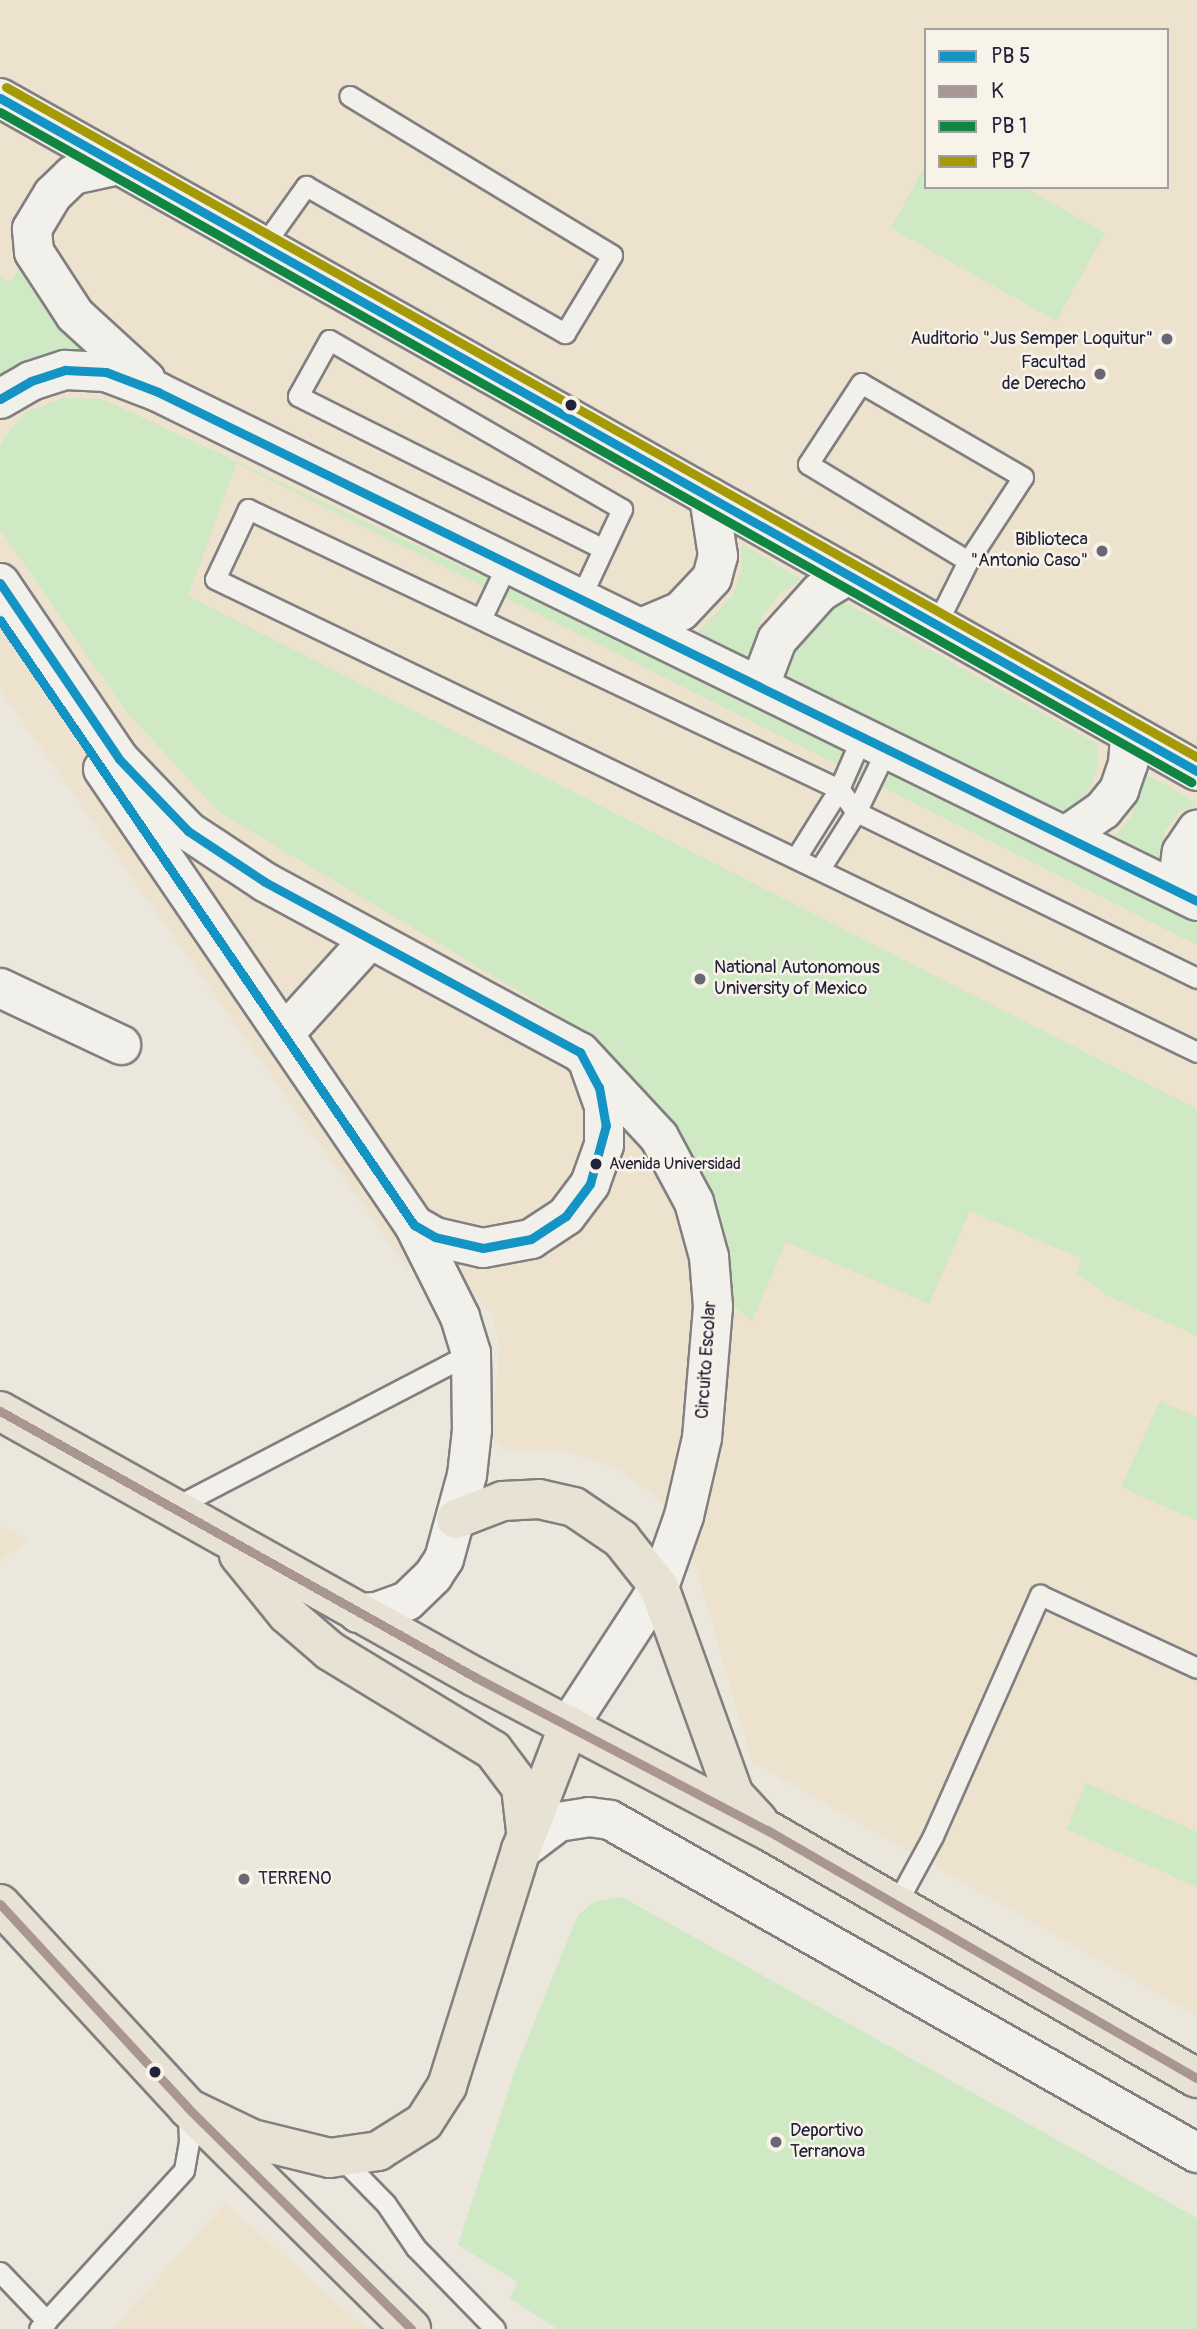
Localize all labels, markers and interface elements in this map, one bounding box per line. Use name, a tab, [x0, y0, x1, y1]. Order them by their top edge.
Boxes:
legend	[924, 28, 1169, 189]
text: PB 5	[991, 43, 1030, 70]
text: K	[991, 78, 1004, 105]
text: PB 1	[991, 113, 1027, 140]
text: PB 7	[991, 148, 1030, 175]
place label: Auditorio "Jus Semper Loquitur"	[910, 328, 1153, 350]
marker: Auditorio "Jus Semper Loquitur"	[1159, 331, 1175, 347]
place label: Facultad de Derecho	[1002, 353, 1086, 396]
marker: Facultad de Derecho	[1092, 366, 1108, 382]
unlabelled marker	[564, 398, 578, 412]
place label: Biblioteca "Antonio Caso"	[971, 530, 1088, 572]
marker: Biblioteca "Antonio Caso"	[1094, 543, 1110, 559]
place label: National Autonomous University of Mexico	[714, 958, 880, 1000]
marker: National Autonomous University of Mexico	[692, 971, 708, 987]
place label: Avenida Universidad	[609, 1154, 741, 1174]
marker: Avenida Universidad	[589, 1157, 603, 1171]
street label: Circuito Escolar	[692, 1300, 722, 1420]
place label: TERRENO	[258, 1868, 332, 1890]
marker: TERRENO	[236, 1871, 252, 1887]
unlabelled marker	[148, 2065, 162, 2079]
place label: Deportivo Terranova	[790, 2121, 865, 2164]
marker: Deportivo Terranova	[768, 2134, 784, 2150]

